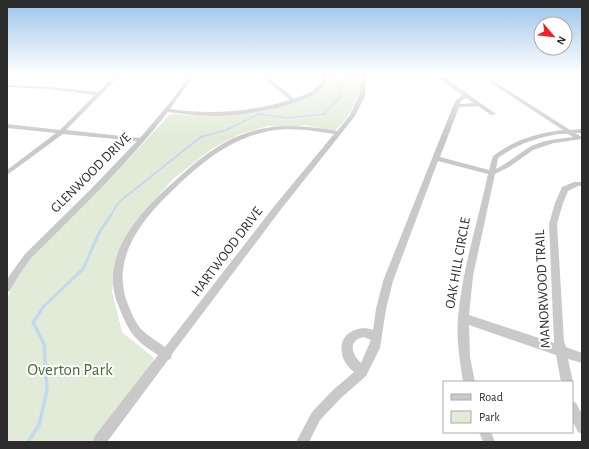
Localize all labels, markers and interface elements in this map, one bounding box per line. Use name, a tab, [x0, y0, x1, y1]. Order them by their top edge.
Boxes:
north arrow	[533, 16, 573, 56]
text: N	[555, 34, 568, 46]
street label: GLENWOOD DRIVE	[48, 130, 134, 216]
street label: HARTWOOD DRIVE	[189, 204, 265, 299]
street label: OAK HILL CIRCLE	[443, 216, 473, 310]
street label: MANORWOOD TRAIL	[533, 229, 553, 349]
park label: Overton Park	[27, 361, 113, 378]
legend	[443, 381, 573, 433]
text: Road	[479, 391, 503, 403]
text: Park	[479, 411, 500, 423]

